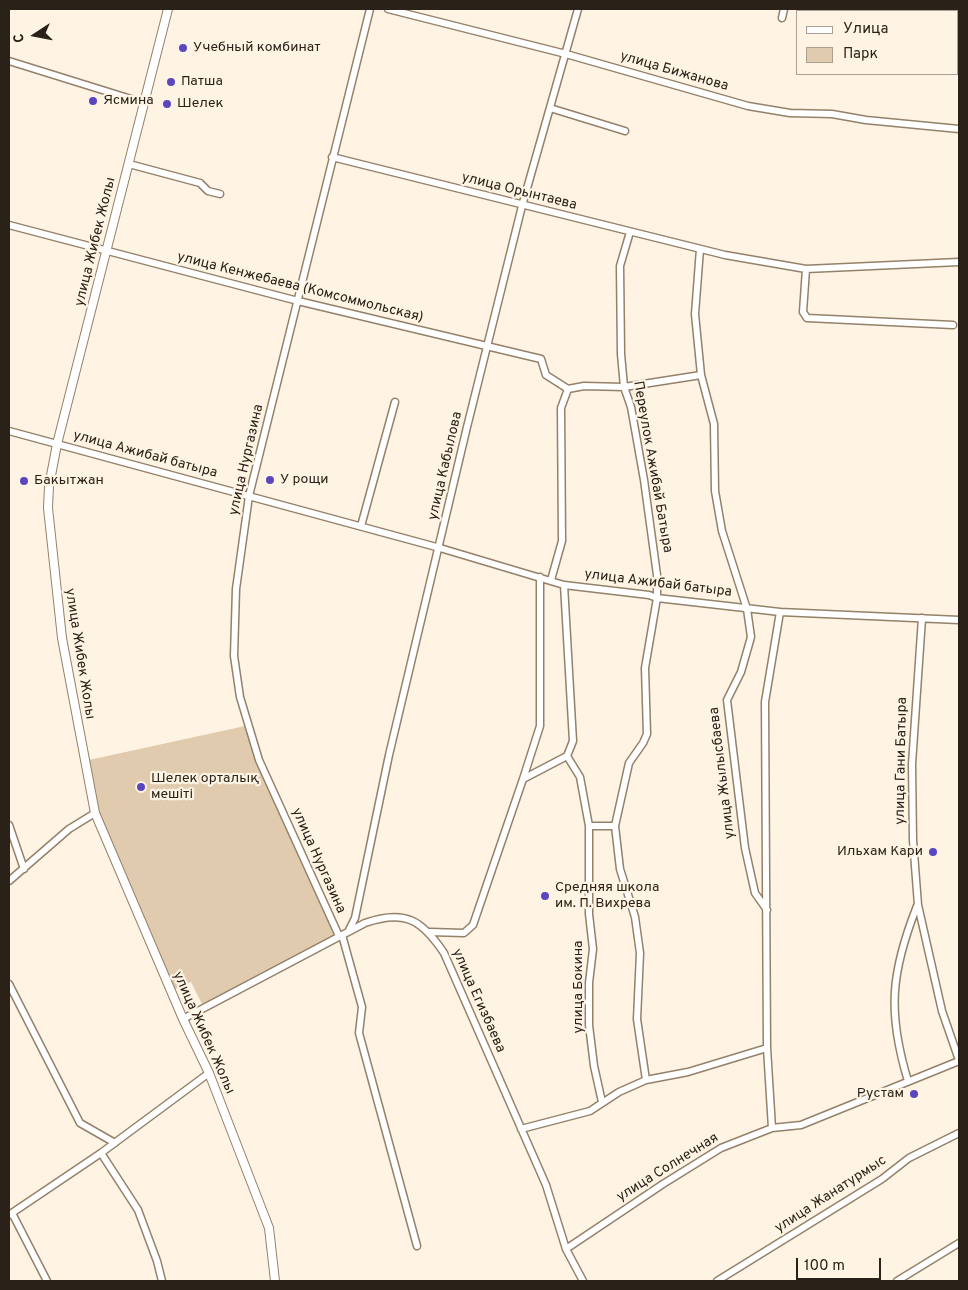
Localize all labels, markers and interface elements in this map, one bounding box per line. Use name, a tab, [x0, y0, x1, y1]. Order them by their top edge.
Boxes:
north arrow	[10, 10, 60, 60]
legend	[796, 10, 958, 75]
text: Улица	[843, 20, 888, 39]
text: С	[11, 32, 29, 44]
place label: Учебный комбинат	[193, 40, 321, 56]
marker: Учебный комбинат	[177, 42, 189, 54]
text: Парк	[843, 45, 878, 64]
street label: улица Бижанова	[618, 49, 730, 95]
place label: Патша	[181, 74, 223, 90]
marker: Патша	[165, 76, 177, 88]
place label: Ясмина	[103, 93, 154, 109]
marker: Ясмина	[87, 95, 99, 107]
place label: Шелек	[177, 96, 224, 112]
marker: Шелек	[161, 98, 173, 110]
street label: улица Орынтаева	[460, 170, 578, 214]
street label: улица Жибек Жолы	[72, 176, 120, 308]
street label: улица Кенжебаева (Комсоммольская)	[175, 249, 425, 327]
street label: Переулок Ажибай Батыра	[629, 380, 675, 554]
street label: улица Нургазина	[226, 403, 268, 517]
street label: улица Кабылова	[425, 410, 467, 522]
street label: улица Ажибай батыра	[71, 428, 219, 482]
place label: У рощи	[280, 472, 329, 488]
place label: Бакытжан	[34, 473, 104, 489]
marker: У рощи	[264, 474, 276, 486]
marker: Бакытжан	[18, 475, 30, 487]
street label: улица Ажибай батыра	[583, 567, 733, 601]
street label: улица Жибек Жолы	[60, 587, 98, 721]
street label: улица Гани Батыра	[892, 697, 912, 825]
street label: улица Жылысбаева	[707, 706, 739, 840]
place label: Шелек орталық мешіті	[151, 771, 259, 804]
marker: Шелек орталық мешіті	[135, 781, 147, 793]
street label: улица Нургазина	[287, 806, 349, 916]
place label: Ильхам Кари	[837, 844, 923, 860]
marker: Ильхам Кари	[927, 846, 939, 858]
place label: Средняя школа им. П. Вихрева	[555, 880, 659, 912]
marker: Средняя школа им. П. Вихрева	[539, 890, 551, 902]
street label: улица Бокина	[571, 941, 587, 1033]
street label: улица Егизбаева	[448, 946, 508, 1056]
street label: улица Жибек Жолы	[168, 969, 238, 1097]
place label: Рустам	[857, 1086, 904, 1102]
marker: Рустам	[908, 1088, 920, 1100]
street label: улица Солнечная	[614, 1130, 722, 1206]
street label: улица Жанатурмыс	[772, 1153, 890, 1237]
scale bar	[798, 1248, 883, 1280]
text: 100 m	[804, 1257, 845, 1276]

